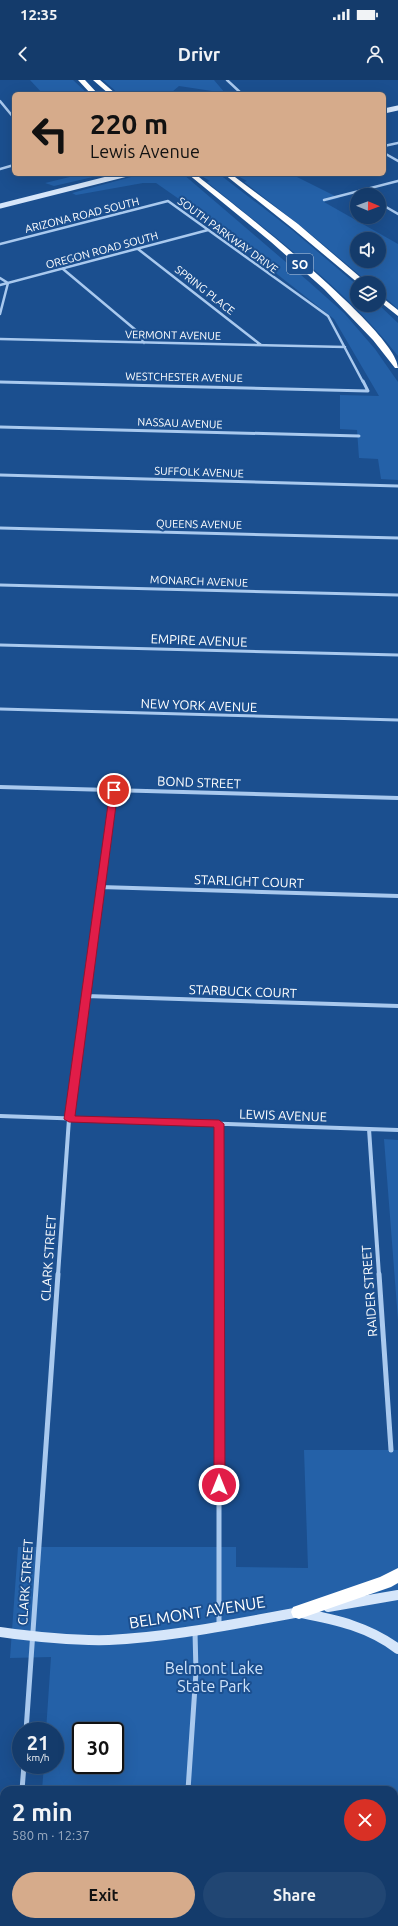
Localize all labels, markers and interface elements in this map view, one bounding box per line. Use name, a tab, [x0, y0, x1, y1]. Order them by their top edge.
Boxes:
text: 12:35	[20, 6, 58, 23]
icon: back	[12, 43, 34, 65]
icon: person	[364, 43, 386, 65]
text: Drivr	[178, 44, 220, 64]
icon: left	[24, 108, 76, 160]
text: 220 m	[90, 108, 168, 139]
text: Lewis Avenue	[90, 141, 200, 161]
north arrow	[350, 188, 386, 224]
map controls	[350, 188, 386, 312]
street label: ARIZONA ROAD SOUTH	[24, 195, 140, 235]
street label: SOUTH PARKWAY DRIVE	[176, 195, 280, 275]
street label: OREGON ROAD SOUTH	[44, 229, 160, 271]
button: sound	[350, 232, 386, 268]
road number: SO	[287, 254, 313, 274]
street label: SPRING PLACE	[173, 263, 237, 317]
button: layers	[350, 276, 386, 312]
street label: VERMONT AVENUE	[125, 328, 221, 342]
street label: WESTCHESTER AVENUE	[125, 370, 243, 384]
street label: NASSAU AVENUE	[137, 416, 223, 430]
street label: SUFFOLK AVENUE	[154, 464, 244, 480]
street label: QUEENS AVENUE	[156, 517, 242, 531]
street label: MONARCH AVENUE	[150, 573, 248, 589]
street label: EMPIRE AVENUE	[150, 631, 248, 649]
street label: NEW YORK AVENUE	[141, 696, 257, 714]
pin	[97, 773, 131, 807]
street label: BOND STREET	[157, 774, 241, 790]
icon: arrive	[103, 779, 125, 801]
street label: STARLIGHT COURT	[194, 872, 304, 890]
street label: STARBUCK COURT	[189, 982, 297, 1000]
street label: LEWIS AVENUE	[239, 1106, 327, 1124]
street label: CLARK STREET	[38, 1214, 58, 1302]
street label: RAIDER STREET	[359, 1245, 379, 1337]
position arrow	[198, 1464, 240, 1506]
street label: CLARK STREET	[15, 1538, 35, 1626]
street label: BELMONT AVENUE	[128, 1592, 266, 1632]
park label: Belmont Lake State Park	[165, 1659, 263, 1695]
speed limit sign: 30	[72, 1722, 124, 1774]
text: 21	[27, 1731, 49, 1754]
text: km/h	[26, 1752, 50, 1763]
text: 2 min	[12, 1799, 73, 1826]
button: close	[344, 1799, 386, 1841]
text: 580 m · 12:37	[12, 1828, 90, 1842]
button: Exit	[12, 1872, 195, 1918]
button: Share	[203, 1872, 386, 1918]

